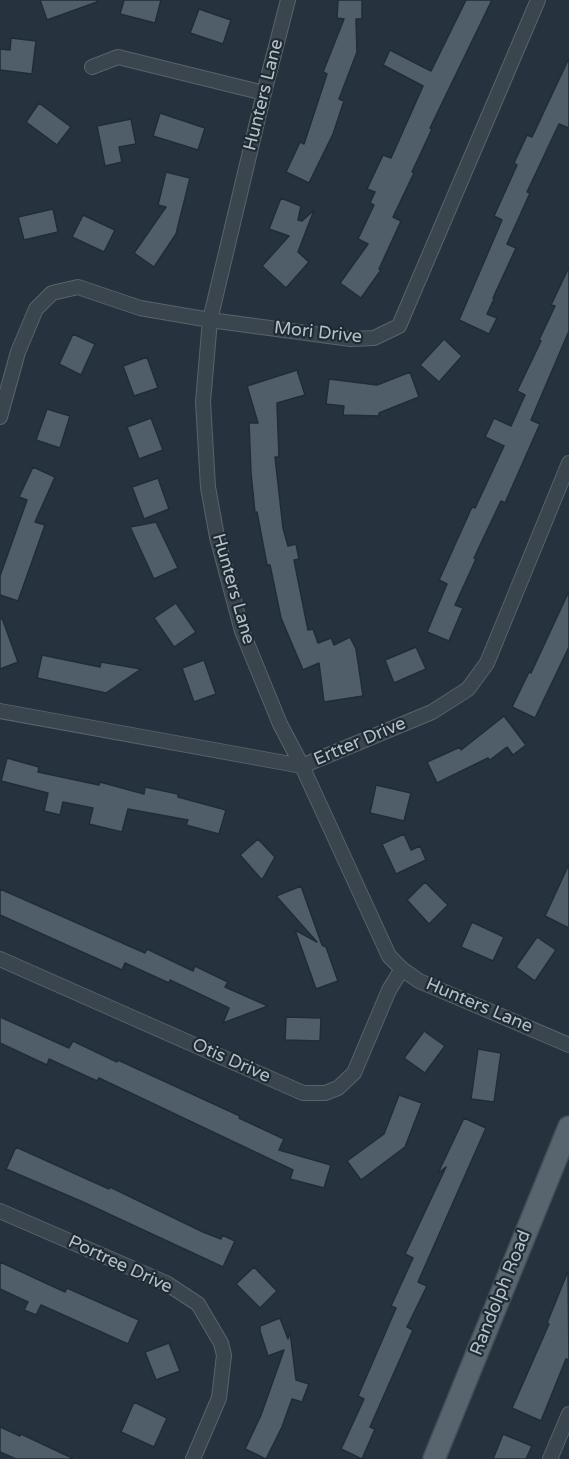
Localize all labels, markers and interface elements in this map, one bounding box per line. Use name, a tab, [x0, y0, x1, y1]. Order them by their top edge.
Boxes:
street label: Hunters Lane	[240, 37, 288, 153]
street label: Mori Drive	[273, 318, 363, 348]
street label: Hunters Lane	[207, 531, 259, 647]
street label: Ertter Drive	[311, 713, 409, 771]
street label: Hunters Lane	[422, 974, 536, 1038]
street label: Otis Drive	[188, 1034, 274, 1088]
street label: Randolph Road	[466, 1227, 536, 1359]
street label: Portree Drive	[64, 1231, 176, 1299]

